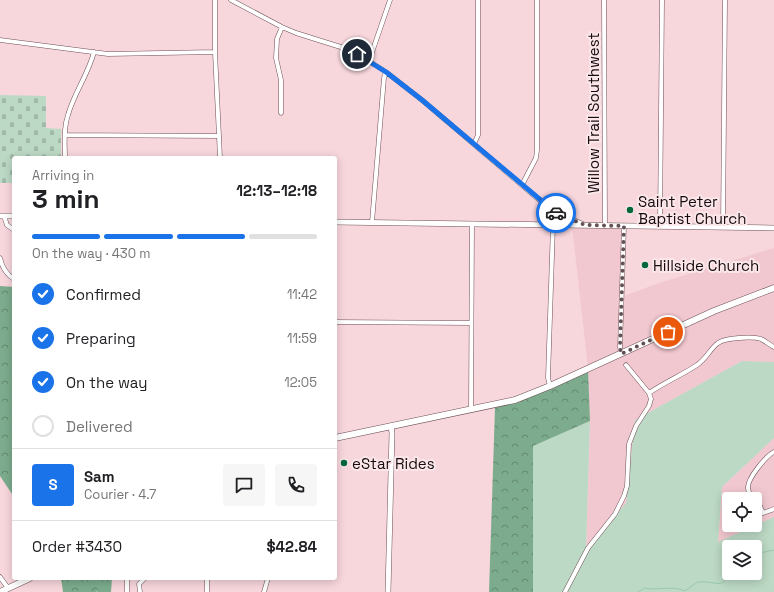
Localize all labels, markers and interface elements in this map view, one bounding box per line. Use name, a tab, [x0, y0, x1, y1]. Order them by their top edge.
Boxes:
street label: Willow Trail Southwest	[584, 33, 603, 193]
pin	[340, 37, 374, 71]
icon: home	[346, 43, 368, 65]
text: Arriving in	[32, 167, 94, 184]
text: 12:13–12:18	[236, 181, 317, 200]
text: 3 min	[32, 182, 100, 216]
place label: Saint Peter Baptist Church	[638, 192, 746, 228]
courier	[536, 193, 576, 233]
icon: car	[545, 202, 567, 224]
marker: Saint Peter Baptist Church	[625, 205, 635, 215]
text: On the way · 430 m	[32, 245, 151, 262]
place label: Hillside Church	[653, 256, 759, 275]
marker: Hillside Church	[640, 260, 650, 270]
icon: check	[32, 283, 54, 305]
text: Confirmed	[66, 285, 141, 304]
text: 11:42	[287, 286, 317, 303]
pin	[651, 315, 685, 349]
icon: bag	[657, 321, 679, 343]
icon: check	[32, 327, 54, 349]
text: Preparing	[66, 329, 136, 348]
text: 11:59	[287, 330, 317, 347]
icon: check	[32, 371, 54, 393]
text: On the way	[66, 373, 147, 392]
text: 12:05	[284, 374, 317, 391]
text: Delivered	[66, 417, 133, 436]
place label: eStar Rides	[352, 454, 435, 473]
marker: eStar Rides	[339, 458, 349, 468]
button: chat	[223, 464, 265, 506]
button: phone	[275, 464, 317, 506]
text: Sam	[84, 467, 115, 486]
text: S	[48, 475, 58, 494]
text: Courier · 4.7	[84, 486, 156, 503]
map controls	[722, 492, 762, 580]
button: locate	[722, 492, 762, 532]
text: Order #3430	[32, 537, 122, 556]
text: $42.84	[266, 537, 317, 556]
button: layers	[722, 540, 762, 580]

